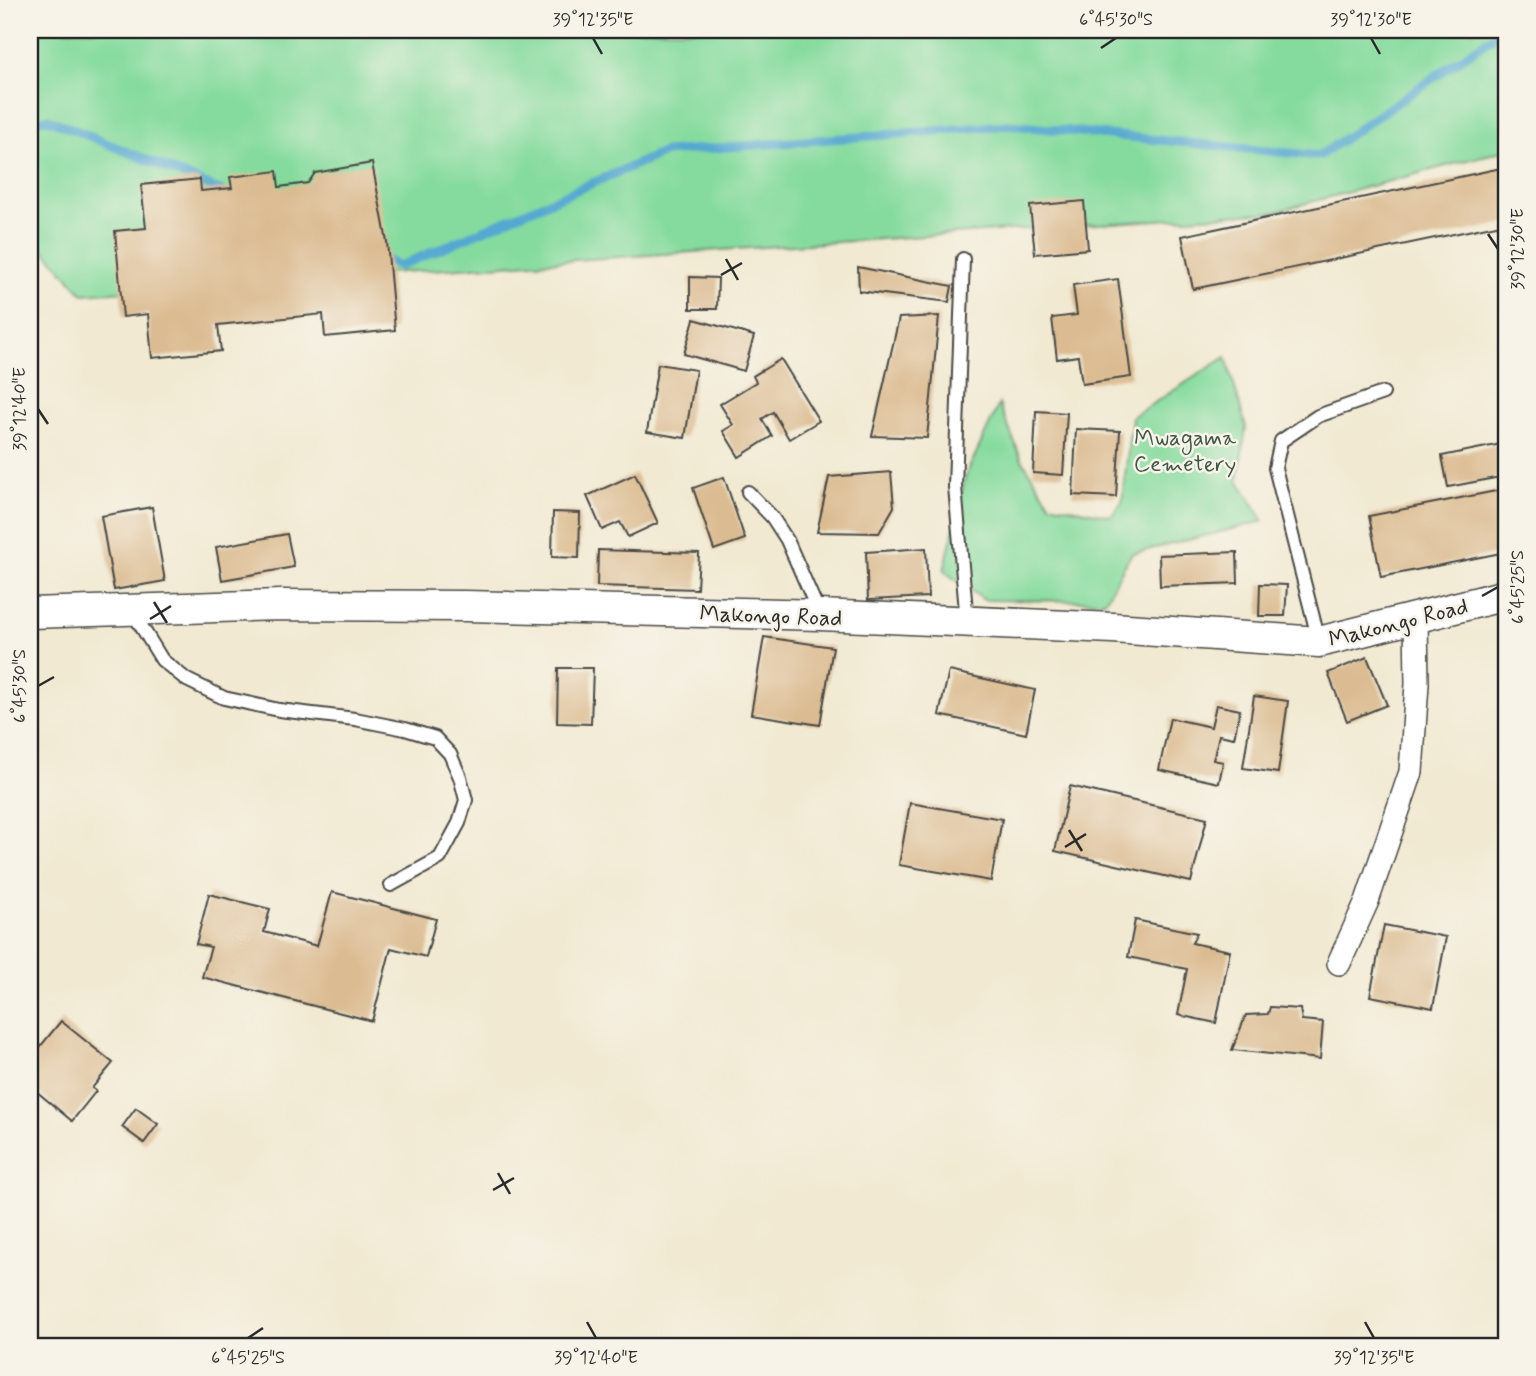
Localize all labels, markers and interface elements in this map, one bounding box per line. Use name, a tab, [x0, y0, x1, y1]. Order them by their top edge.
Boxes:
text: 39°12'35"E	[552, 8, 634, 32]
text: 6°45'30"S	[1079, 8, 1153, 32]
text: 39°12'30"E	[1330, 8, 1412, 32]
text: 39°12'30"E	[1506, 208, 1530, 290]
text: 39°12'40"E	[8, 367, 32, 451]
park label: Mwagama Cemetery	[1134, 424, 1236, 480]
text: 6°45'25"S	[1506, 550, 1530, 624]
street label: Makongo Road	[1326, 592, 1471, 656]
street label: Makongo Road	[699, 600, 843, 634]
text: 6°45'30"S	[8, 649, 32, 723]
text: 6°45'25"S	[211, 1346, 285, 1370]
text: 39°12'40"E	[554, 1346, 638, 1370]
text: 39°12'35"E	[1333, 1346, 1415, 1370]

